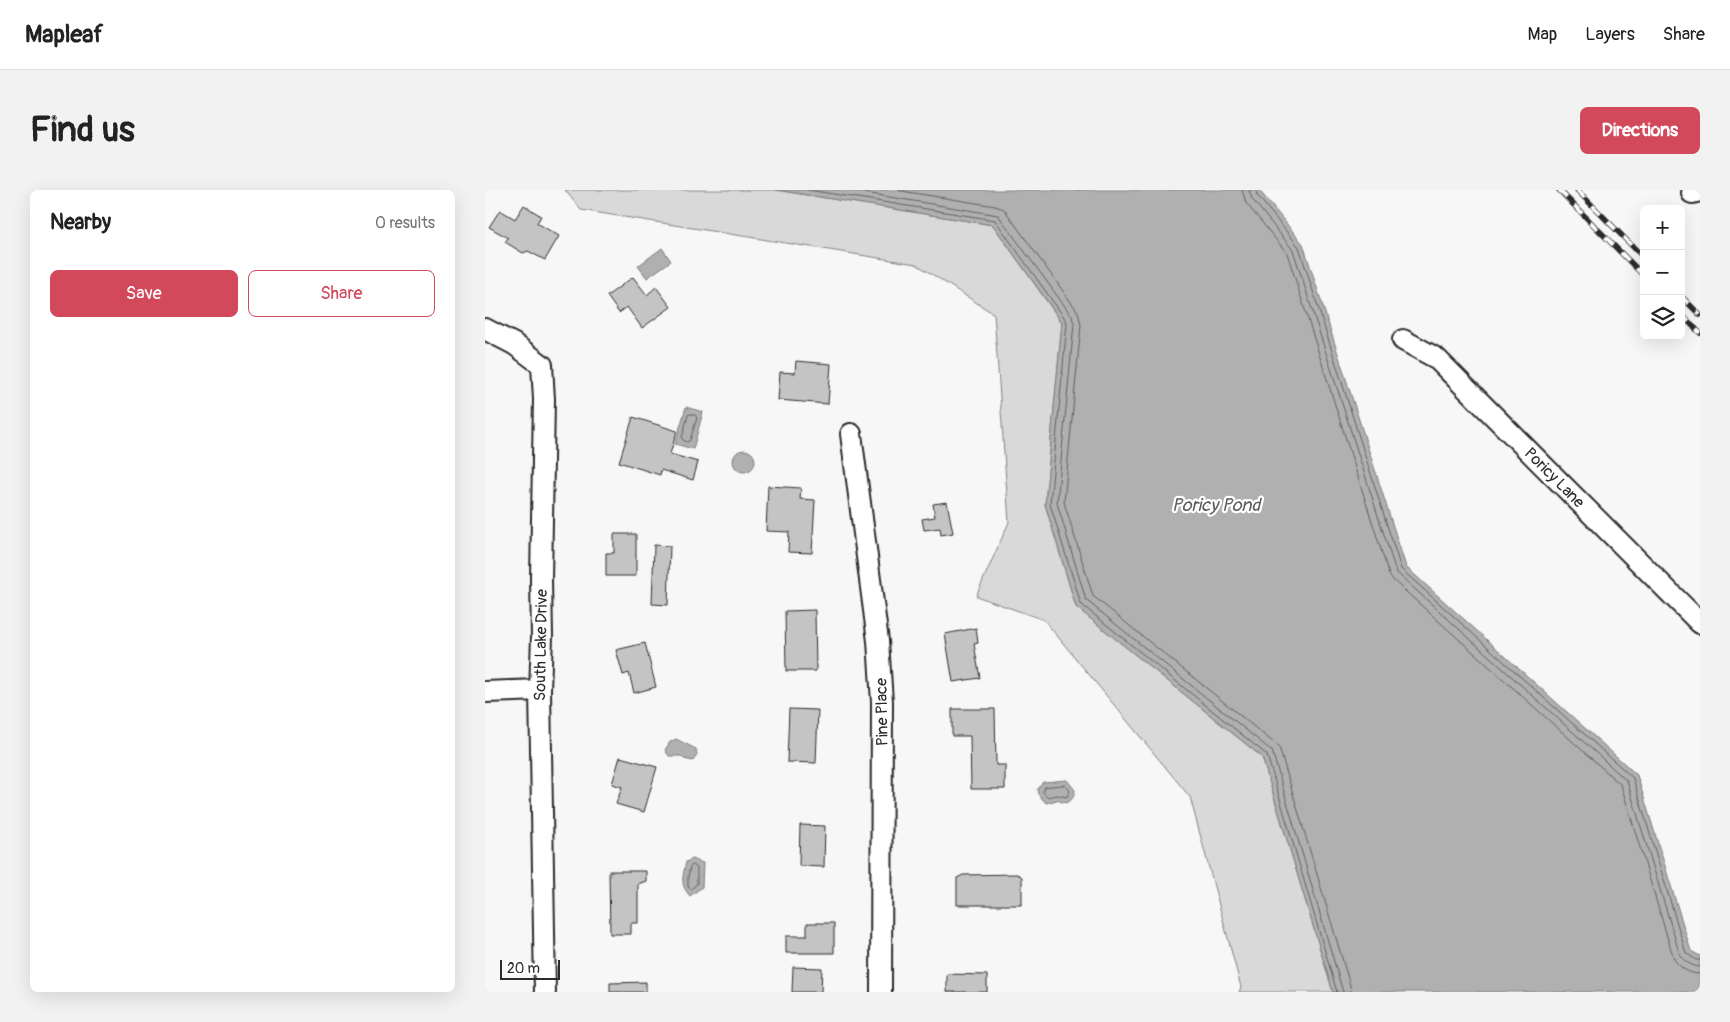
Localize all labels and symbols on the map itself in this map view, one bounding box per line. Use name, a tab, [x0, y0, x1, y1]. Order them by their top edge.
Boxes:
street label: Poricy Lane	[1520, 443, 1589, 512]
water label: Poricy Pond	[1172, 494, 1262, 517]
street label: South Lake Drive	[530, 589, 552, 701]
street label: Pine Place	[871, 678, 893, 746]
scale bar	[500, 957, 560, 980]

